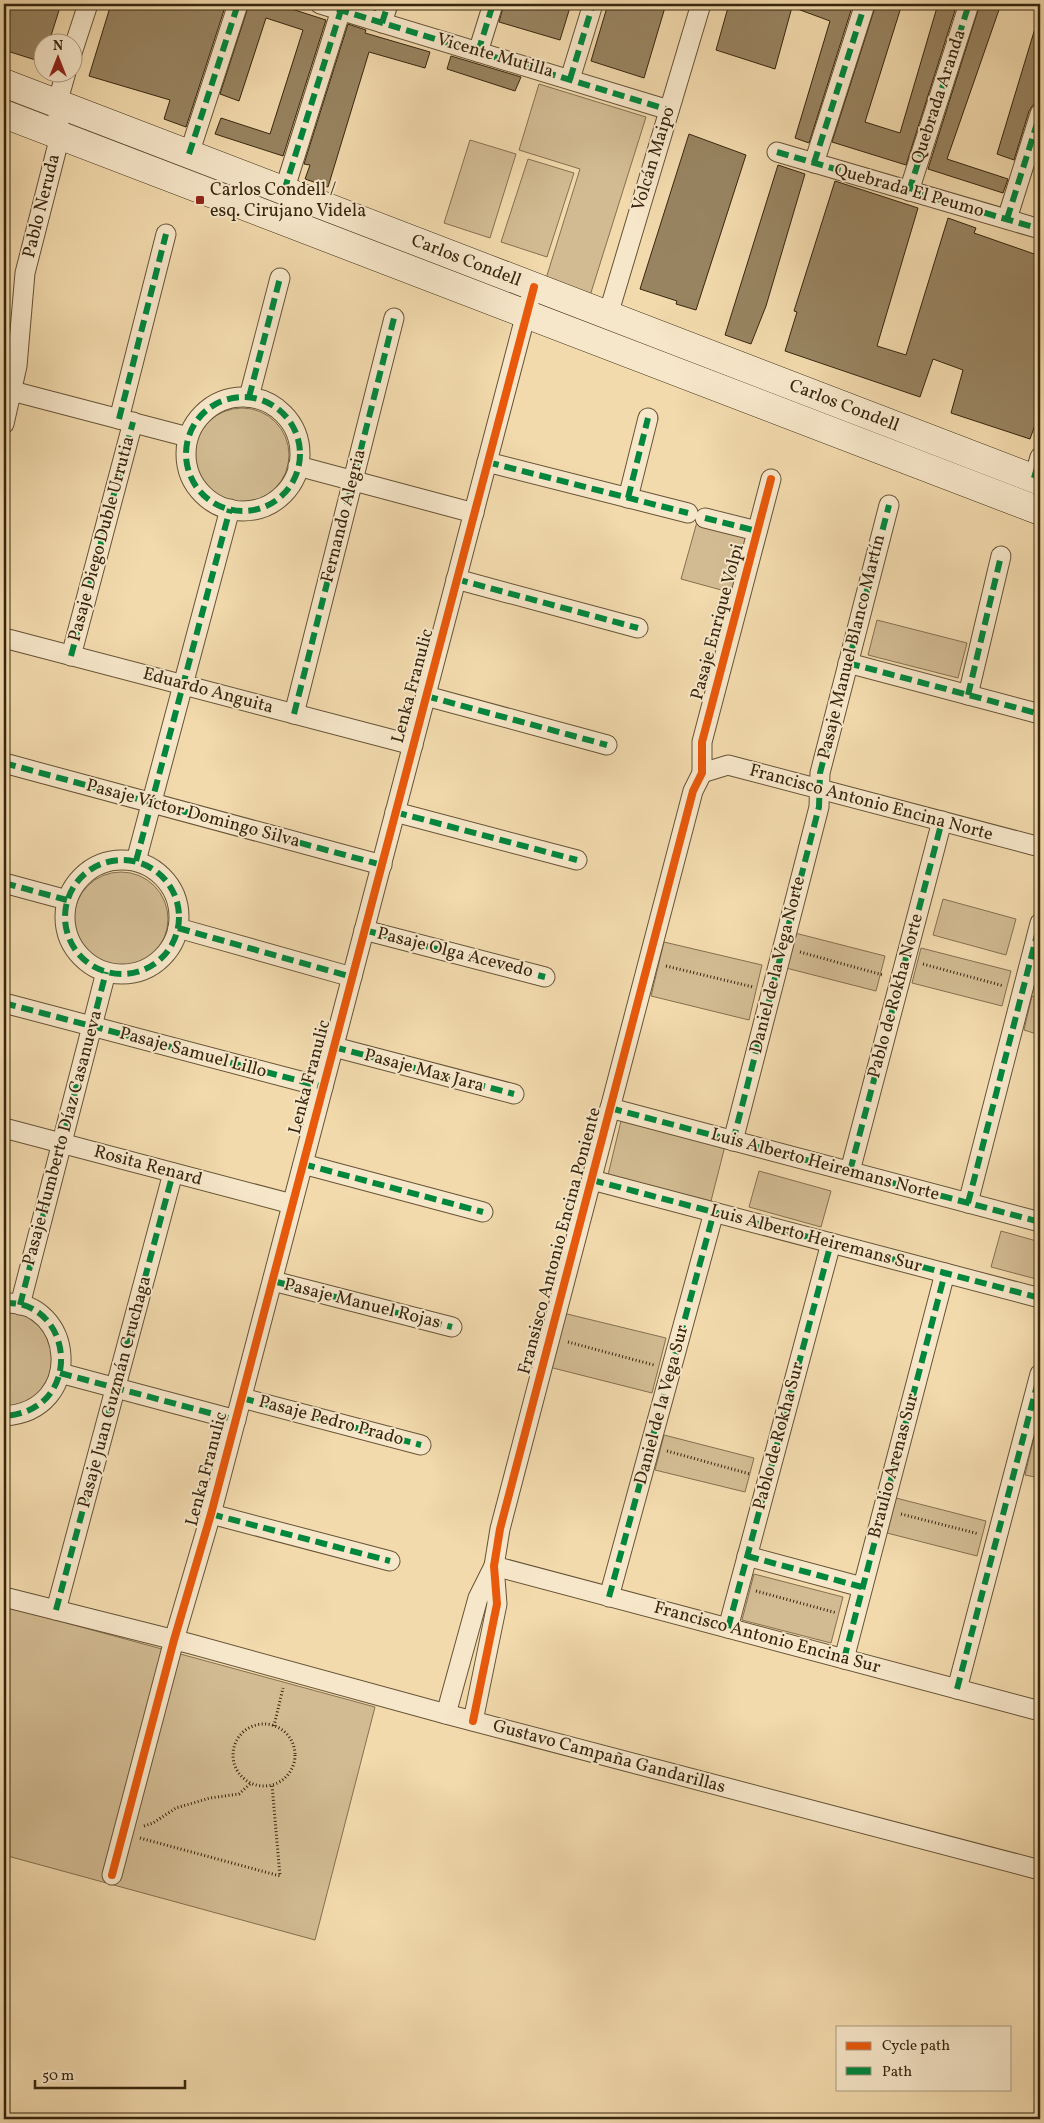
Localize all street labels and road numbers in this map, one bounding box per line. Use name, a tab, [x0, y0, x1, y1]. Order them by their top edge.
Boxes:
street label: Vicente Mutilla	[434, 27, 556, 85]
street label: Quebrada Aranda	[905, 27, 973, 167]
street label: Volcán Maipo	[626, 104, 682, 214]
street label: Pablo Neruda	[17, 151, 67, 261]
street label: Quebrada El Peumo	[831, 158, 987, 224]
street label: Carlos Condell	[407, 229, 525, 293]
street label: Carlos Condell	[785, 374, 903, 438]
street label: Pasaje Diego Duble Urrutia	[63, 434, 141, 644]
street label: Fernando Alegria	[315, 447, 373, 585]
street label: Pasaje Manuel Blanco Martín	[812, 532, 892, 762]
street label: Pasaje Enrique Volpi	[685, 541, 751, 703]
street label: Lenka Franulic	[386, 626, 440, 746]
street label: Eduardo Anguita	[140, 662, 276, 720]
street label: Francisco Antonio Encina Norte	[746, 758, 996, 848]
street label: Pasaje Víctor Domingo Silva	[83, 773, 303, 855]
street label: Daniel de la Vega Norte	[744, 874, 812, 1056]
street label: Pablo de Rokha Norte	[862, 911, 930, 1081]
street label: Pasaje Olga Acevedo	[374, 922, 536, 984]
street label: Pasaje Humberto Díaz Casanueva	[17, 1008, 109, 1268]
street label: Lenka Franulic	[283, 1017, 337, 1137]
street label: Pasaje Samuel Lillo	[117, 1021, 269, 1085]
street label: Pasaje Max Jara	[361, 1043, 487, 1099]
street label: Fransisco Antonio Encina Poniente	[512, 1105, 608, 1377]
street label: Luis Alberto Heiremans Norte	[708, 1122, 942, 1208]
street label: Rosita Renard	[91, 1140, 205, 1192]
street label: Luis Alberto Heiremans Sur	[707, 1199, 925, 1279]
street label: Pasaje Manuel Rojas	[281, 1272, 443, 1336]
street label: Pasaje Juan Guzmán Cruchaga	[72, 1273, 158, 1511]
street label: Daniel de la Vega Sur	[629, 1322, 695, 1487]
street label: Pablo de Rokha Sur	[747, 1359, 811, 1513]
street label: Pasaje Pedro Prado	[256, 1390, 406, 1452]
street label: Braulio Arenas Sur	[863, 1390, 926, 1541]
street label: Lenka Franulic	[180, 1409, 234, 1529]
street label: Francisco Antonio Encina Sur	[651, 1596, 884, 1680]
street label: Gustavo Campaña Gandarillas	[490, 1714, 728, 1800]

